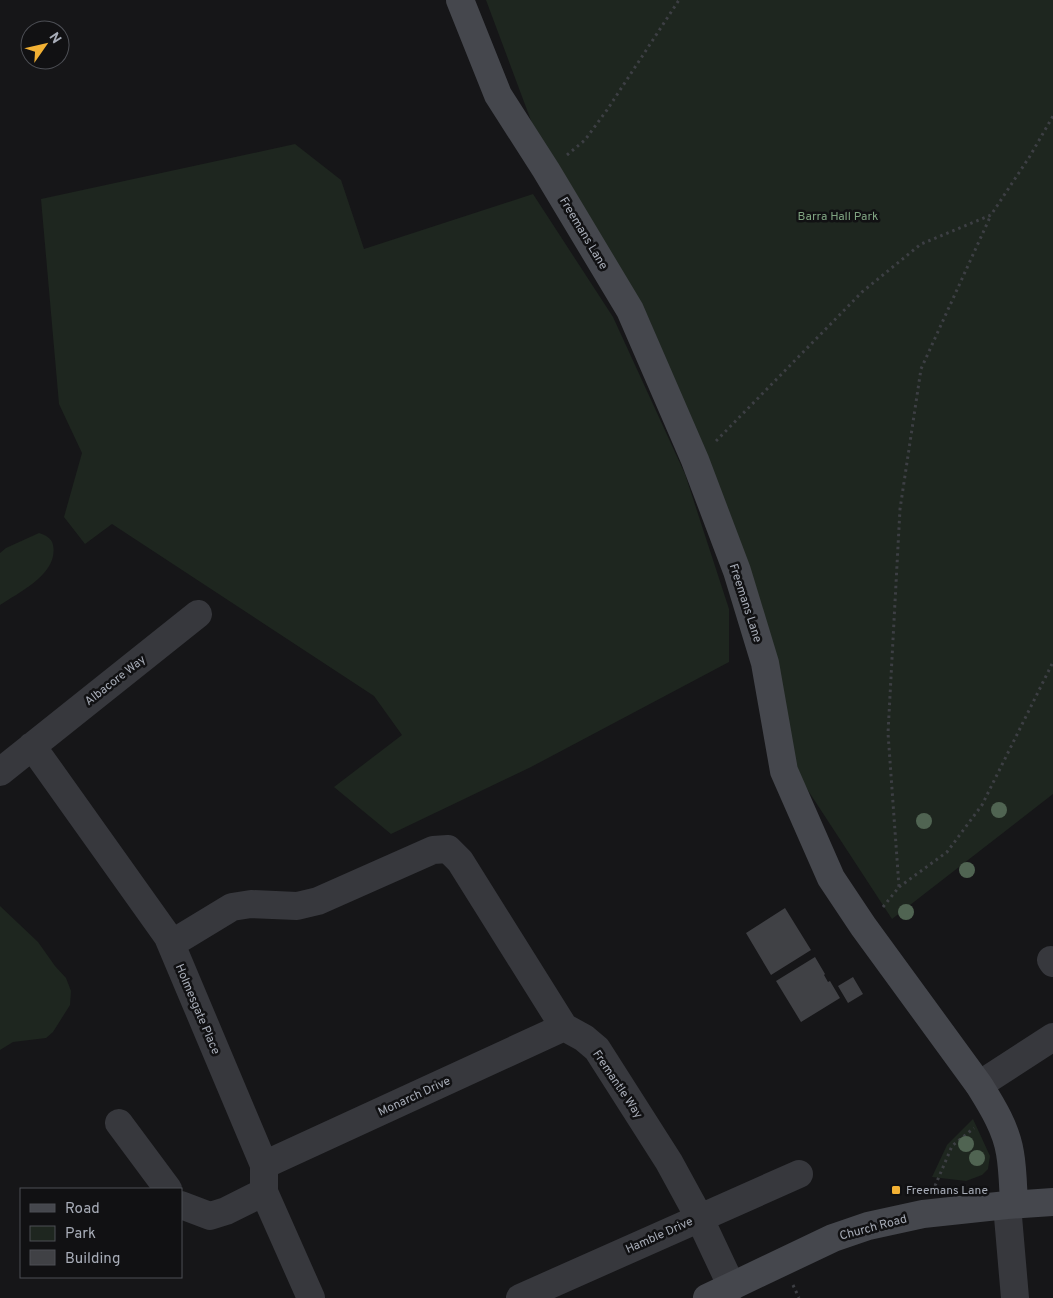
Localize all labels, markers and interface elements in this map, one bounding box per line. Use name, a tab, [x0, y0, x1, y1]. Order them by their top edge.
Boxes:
north arrow	[20, 20, 70, 70]
text: N	[45, 30, 64, 47]
street label: Freemans Lane	[555, 194, 611, 273]
park label: Barra Hall Park	[798, 209, 878, 225]
street label: Freemans Lane	[725, 562, 765, 645]
street label: Albacore Way	[82, 652, 149, 710]
street label: Holmesgate Place	[171, 962, 223, 1057]
street label: Fremantle Way	[588, 1047, 646, 1122]
street label: Monarch Drive	[376, 1073, 453, 1121]
place label: Freemans Lane	[906, 1183, 988, 1199]
marker: Freemans Lane	[890, 1184, 902, 1196]
legend	[20, 1188, 182, 1278]
text: Road	[65, 1200, 100, 1219]
street label: Church Road	[838, 1211, 909, 1245]
street label: Hamble Drive	[623, 1214, 696, 1258]
text: Park	[65, 1225, 96, 1244]
text: Building	[65, 1250, 120, 1269]

